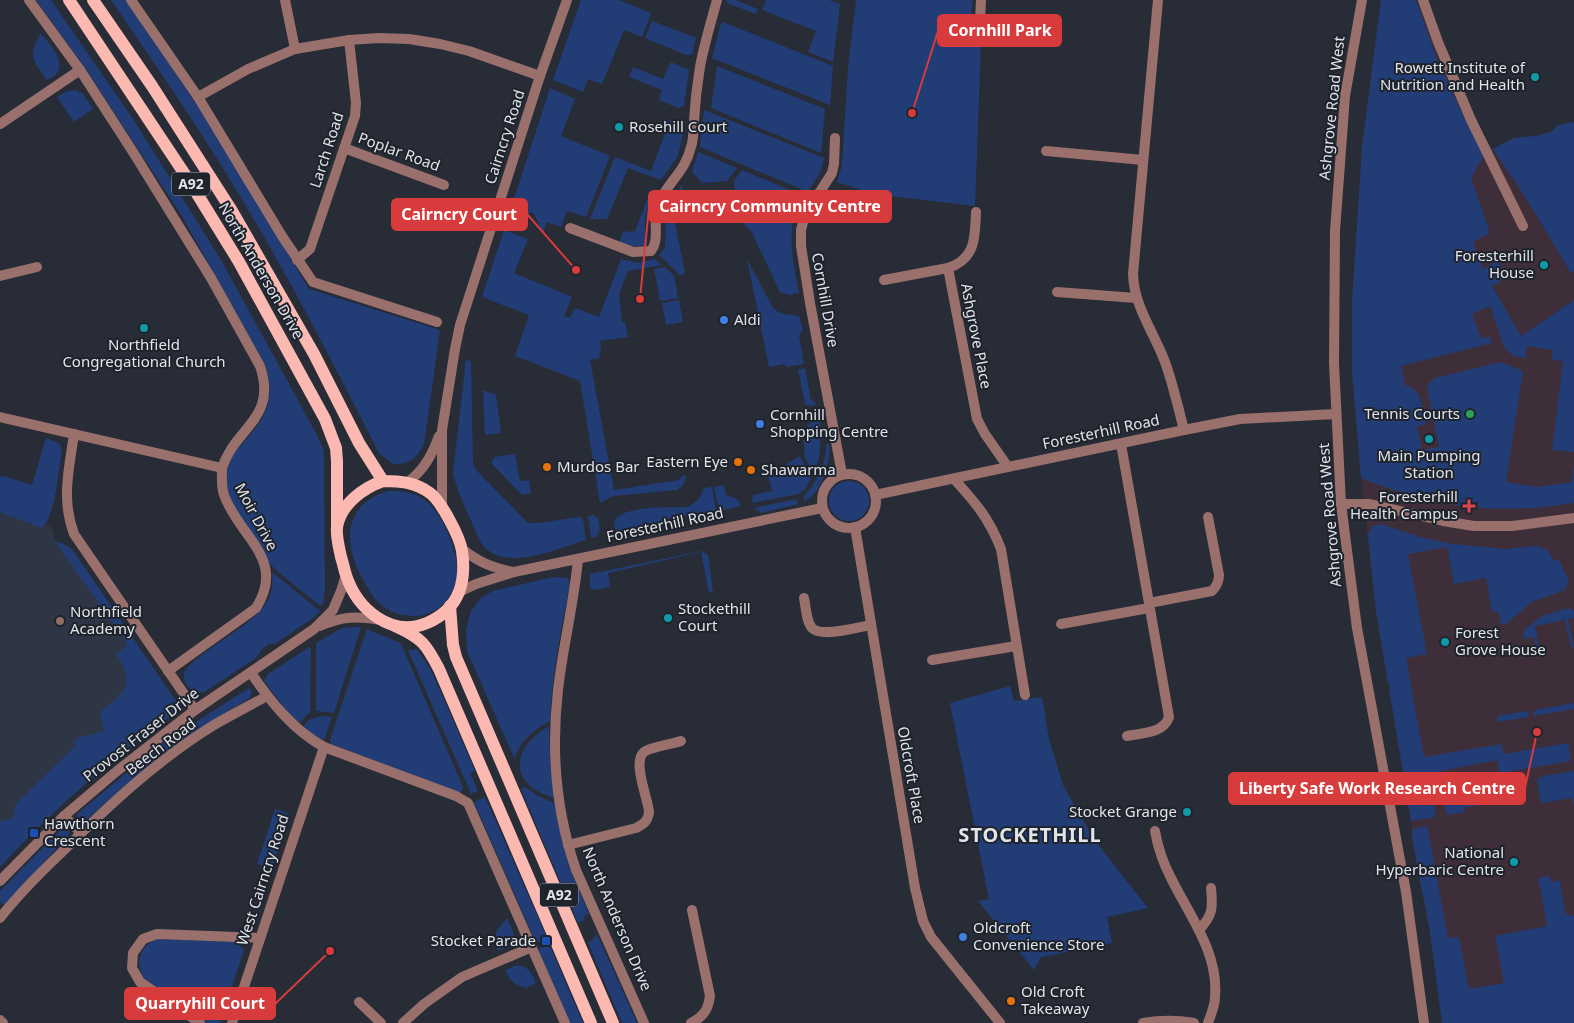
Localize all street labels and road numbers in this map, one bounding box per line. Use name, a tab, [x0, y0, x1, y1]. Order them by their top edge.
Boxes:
street label: Ashgrove Road West	[1314, 34, 1349, 181]
street label: Cairncry Road	[479, 87, 529, 186]
street label: Larch Road	[304, 109, 348, 190]
street label: Poplar Road	[356, 127, 443, 175]
road number: A92	[172, 172, 210, 195]
street label: North Anderson Drive	[215, 199, 309, 342]
street label: Cornhill Drive	[808, 251, 844, 349]
street label: Ashgrove Place	[957, 281, 997, 390]
street label: Foresterhill Road	[1040, 409, 1161, 453]
street label: Ashgrove Road West	[1313, 442, 1345, 588]
street label: Moir Drive	[231, 479, 283, 554]
street label: Foresterhill Road	[604, 502, 725, 546]
street label: Provost Fraser Drive	[78, 683, 202, 786]
street label: Beech Road	[121, 713, 200, 779]
street label: Oldcroft Place	[894, 725, 930, 825]
street label: West Cairncry Road	[231, 812, 293, 948]
street label: North Anderson Drive	[579, 844, 657, 994]
road number: A92	[540, 884, 578, 906]

